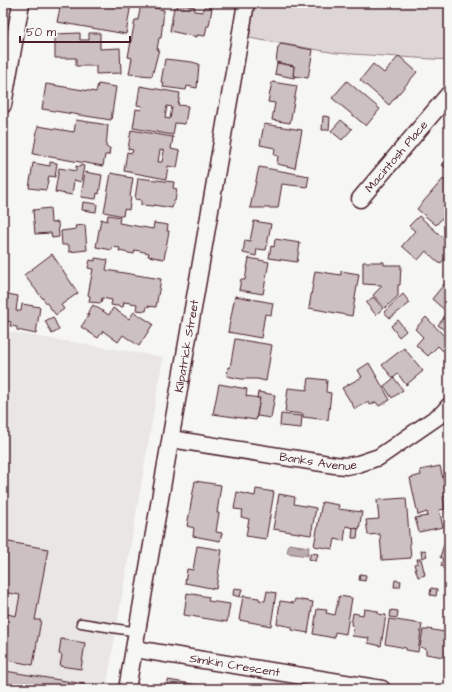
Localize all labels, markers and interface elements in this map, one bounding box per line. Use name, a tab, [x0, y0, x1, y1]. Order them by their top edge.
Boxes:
scale bar	[20, 18, 130, 44]
text: 50 m	[26, 24, 57, 41]
street label: Macintosh Place	[361, 117, 432, 196]
street label: Kilpatrick Street	[171, 298, 203, 394]
street label: Banks Avenue	[278, 448, 359, 475]
street label: Simkin Crescent	[188, 650, 281, 681]

